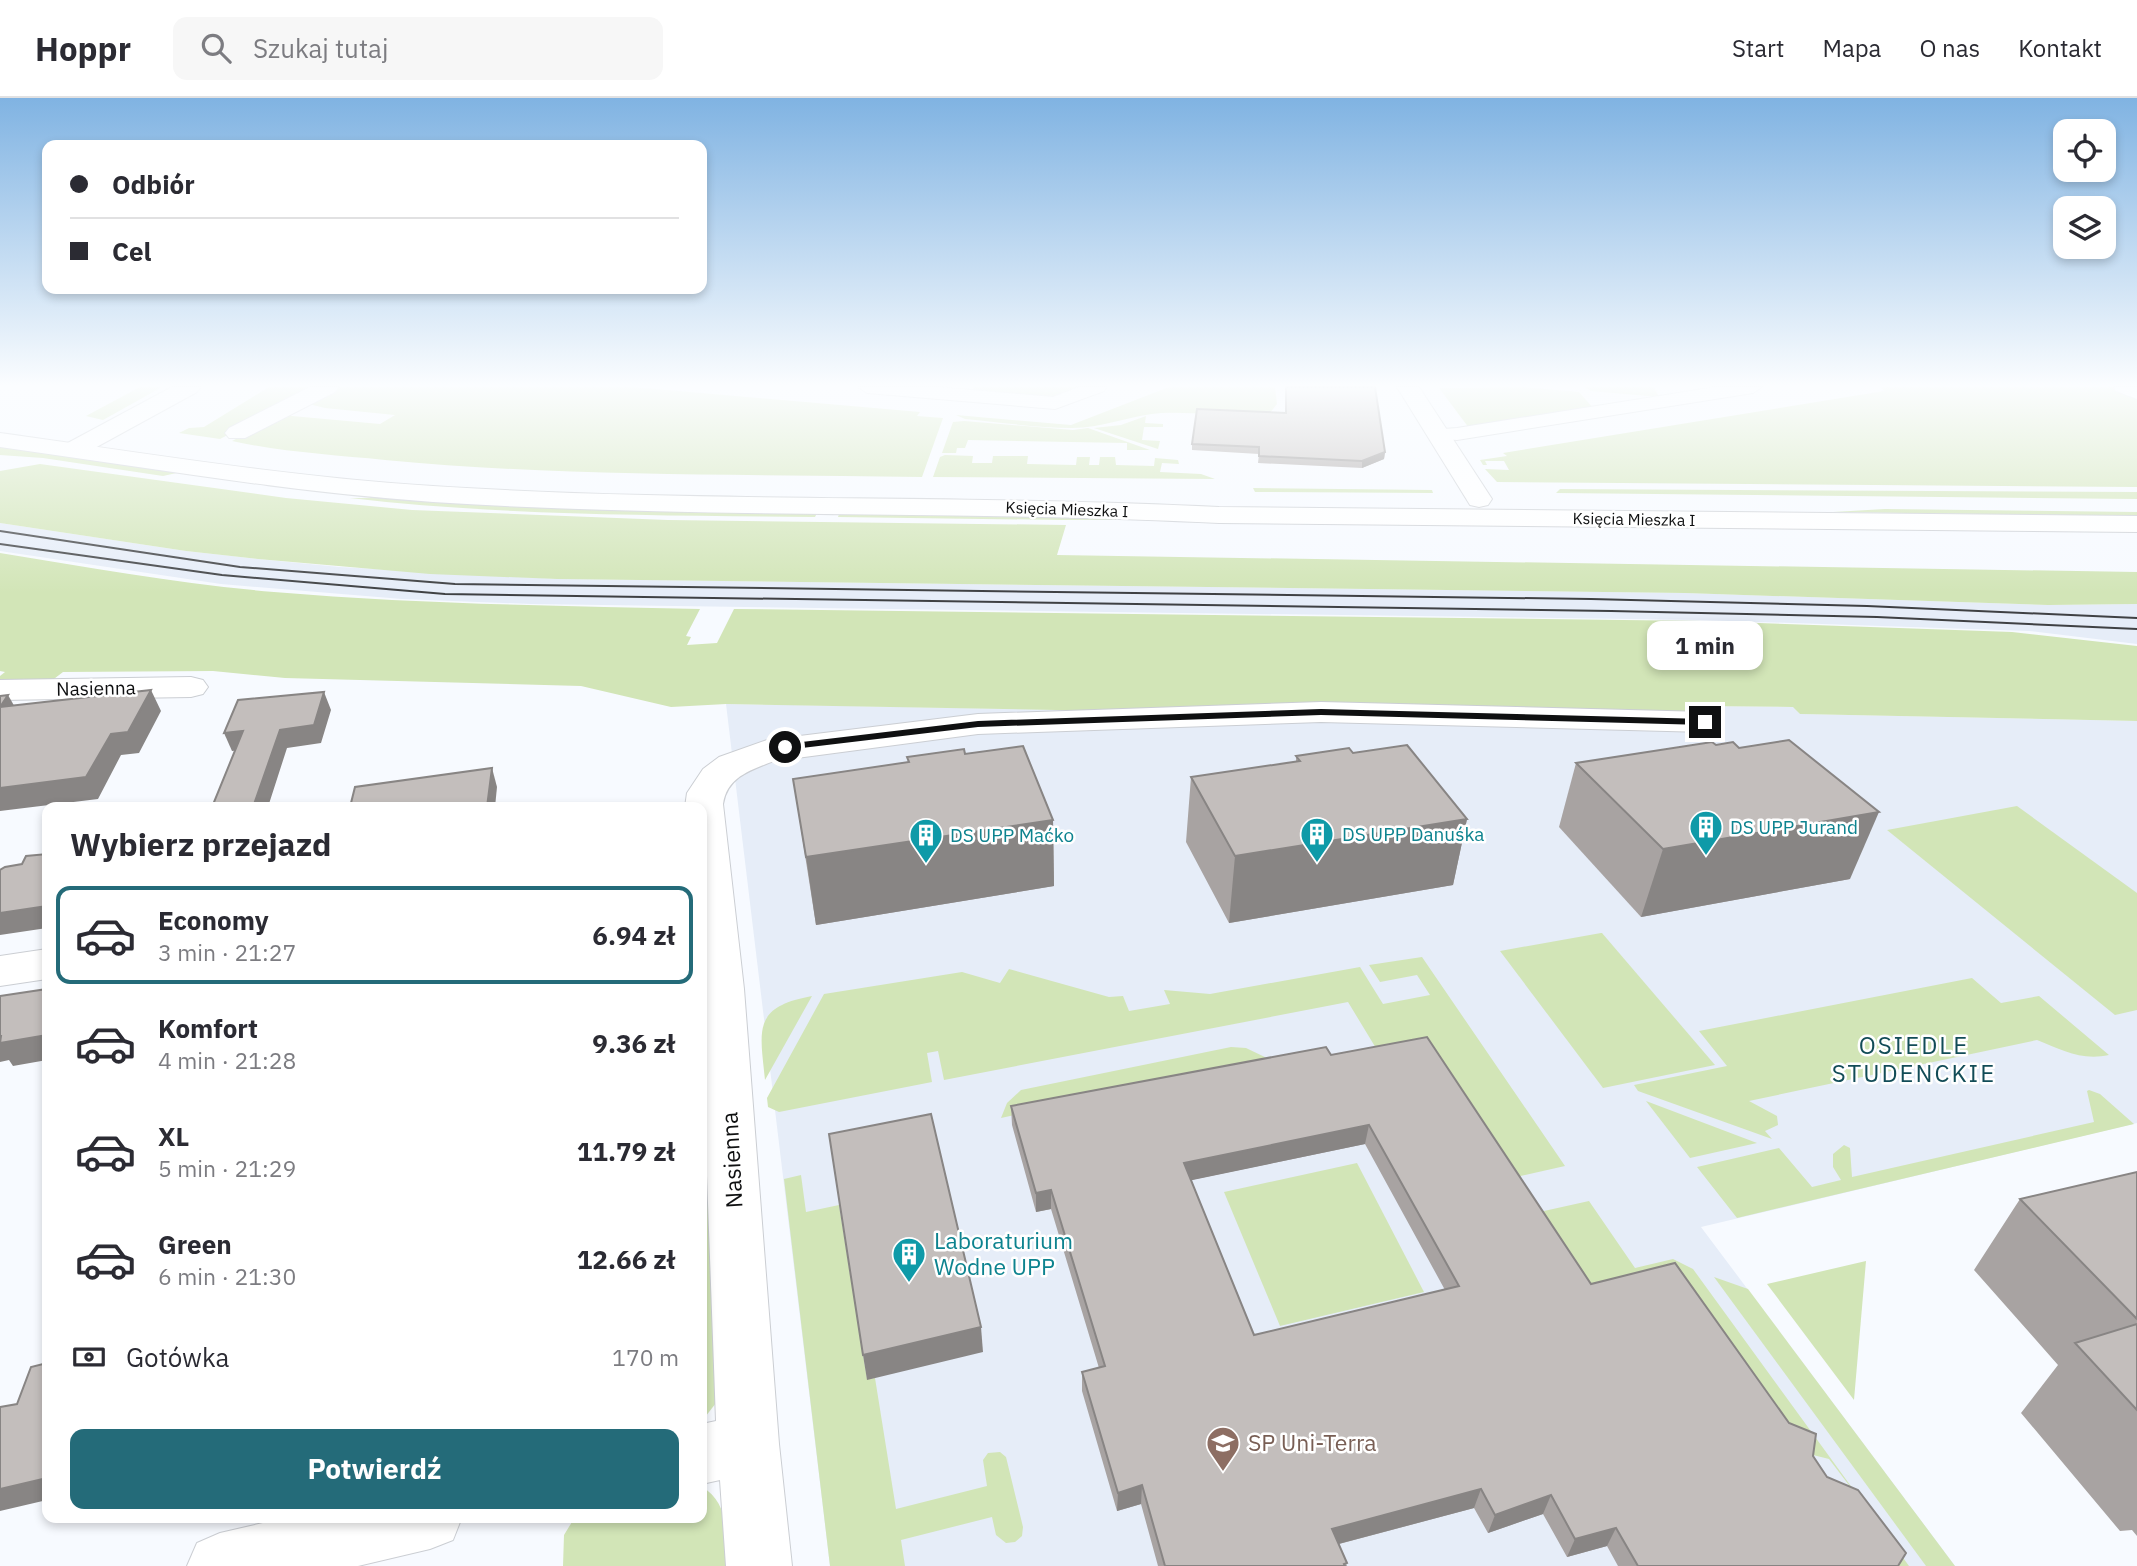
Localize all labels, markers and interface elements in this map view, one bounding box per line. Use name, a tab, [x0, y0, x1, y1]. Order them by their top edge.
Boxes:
search box	[173, 17, 663, 80]
text: Hoppr	[35, 27, 131, 70]
icon: search	[197, 29, 235, 67]
text: Szukaj tutaj	[253, 31, 388, 65]
text: Start	[1732, 32, 1784, 64]
text: Mapa	[1822, 32, 1881, 64]
text: O nas	[1919, 32, 1980, 64]
text: Kontakt	[2018, 32, 2102, 64]
map controls	[2053, 119, 2116, 259]
button: locate	[2053, 119, 2116, 182]
text: Odbiór	[112, 167, 195, 201]
button: layers	[2053, 196, 2116, 259]
text: Cel	[112, 234, 151, 268]
street label: Księcia Mieszka I	[1005, 497, 1129, 521]
street label: Księcia Mieszka I	[1572, 508, 1696, 530]
callout: 1 min	[1647, 620, 1763, 670]
text: 1 min	[1675, 630, 1735, 660]
street label: Nasienna	[56, 675, 136, 701]
route end	[1689, 706, 1721, 738]
route start	[769, 731, 801, 763]
building icon: DS UPP Jurand	[1687, 808, 1725, 857]
building icon: DS UPP Danuśka	[1298, 815, 1336, 864]
place label: DS UPP Jurand	[1730, 815, 1858, 839]
building icon: DS UPP Maćko	[907, 816, 945, 865]
place label: DS UPP Danuśka	[1342, 822, 1484, 846]
text: Wybierz przejazd	[70, 823, 332, 865]
place label: DS UPP Maćko	[950, 823, 1074, 847]
text: Economy	[158, 903, 269, 937]
icon: car	[74, 904, 137, 967]
text: 6.94 zł	[592, 918, 675, 952]
text: 3 min · 21:27	[158, 937, 296, 967]
text: Komfort	[158, 1011, 258, 1045]
icon: car	[74, 1012, 137, 1075]
text: 9.36 zł	[592, 1026, 675, 1060]
district label: OSIEDLE STUDENCKIE	[1832, 1029, 1996, 1089]
text: 4 min · 21:28	[158, 1045, 296, 1075]
street label: Nasienna	[713, 1111, 749, 1209]
text: XL	[158, 1119, 189, 1153]
icon: car	[74, 1120, 137, 1183]
text: 11.79 zł	[577, 1134, 675, 1168]
text: 5 min · 21:29	[158, 1153, 296, 1183]
place label: Laboraturium Wodne UPP	[934, 1225, 1073, 1281]
text: Green	[158, 1227, 232, 1261]
icon: car	[74, 1228, 137, 1291]
building icon: Laboraturium Wodne UPP	[890, 1235, 928, 1284]
text: 12.66 zł	[577, 1242, 675, 1276]
text: 6 min · 21:30	[158, 1261, 296, 1291]
icon: cash	[70, 1338, 108, 1376]
text: Gotówka	[126, 1340, 230, 1374]
text: 170 m	[612, 1342, 679, 1372]
school or university icon: SP Uni-Terra	[1204, 1424, 1242, 1473]
place label: SP Uni-Terra	[1248, 1427, 1377, 1457]
button: Potwierdź	[70, 1429, 679, 1509]

